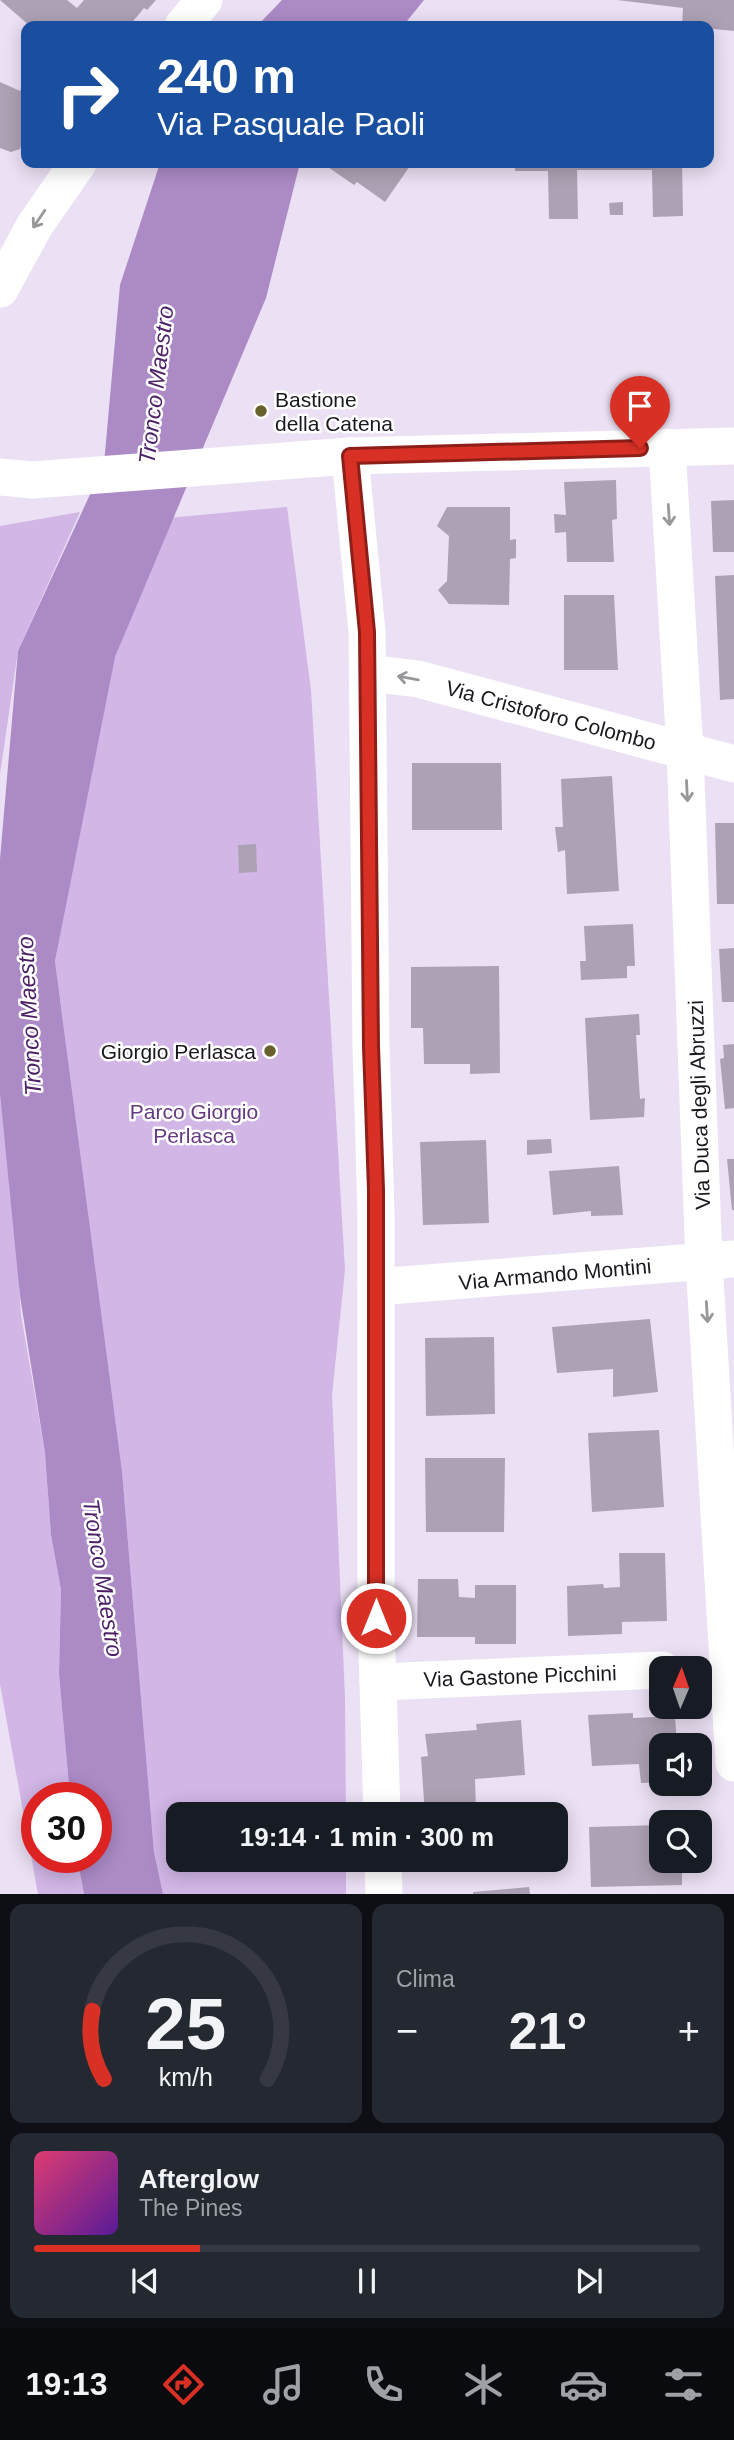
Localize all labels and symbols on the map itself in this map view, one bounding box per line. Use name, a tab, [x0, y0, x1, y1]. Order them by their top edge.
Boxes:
one-way arrow	[32, 209, 47, 228]
water label: Tronco Maestro	[133, 304, 179, 466]
pin	[610, 376, 670, 448]
place label: Bastione della Catena	[275, 388, 393, 435]
marker: Bastione della Catena	[253, 403, 269, 419]
one-way arrow	[663, 503, 676, 526]
one-way arrow	[397, 670, 419, 684]
street label: Via Cristoforo Colombo	[443, 676, 659, 754]
one-way arrow	[681, 779, 694, 802]
water label: Tronco Maestro	[12, 936, 46, 1096]
street label: Via Duca degli Abruzzi	[684, 1000, 714, 1210]
place label: Giorgio Perlasca	[101, 1040, 256, 1063]
marker: Giorgio Perlasca	[262, 1043, 278, 1059]
park label: Parco Giorgio Perlasca	[130, 1100, 258, 1147]
street label: Via Armando Montini	[458, 1254, 652, 1294]
one-way arrow	[701, 1300, 714, 1323]
water label: Tronco Maestro	[78, 1497, 128, 1659]
position arrow	[339, 1581, 413, 1655]
north arrow	[649, 1656, 712, 1718]
street label: Via Gastone Picchini	[423, 1661, 617, 1691]
speed limit sign: 30	[21, 1782, 112, 1873]

